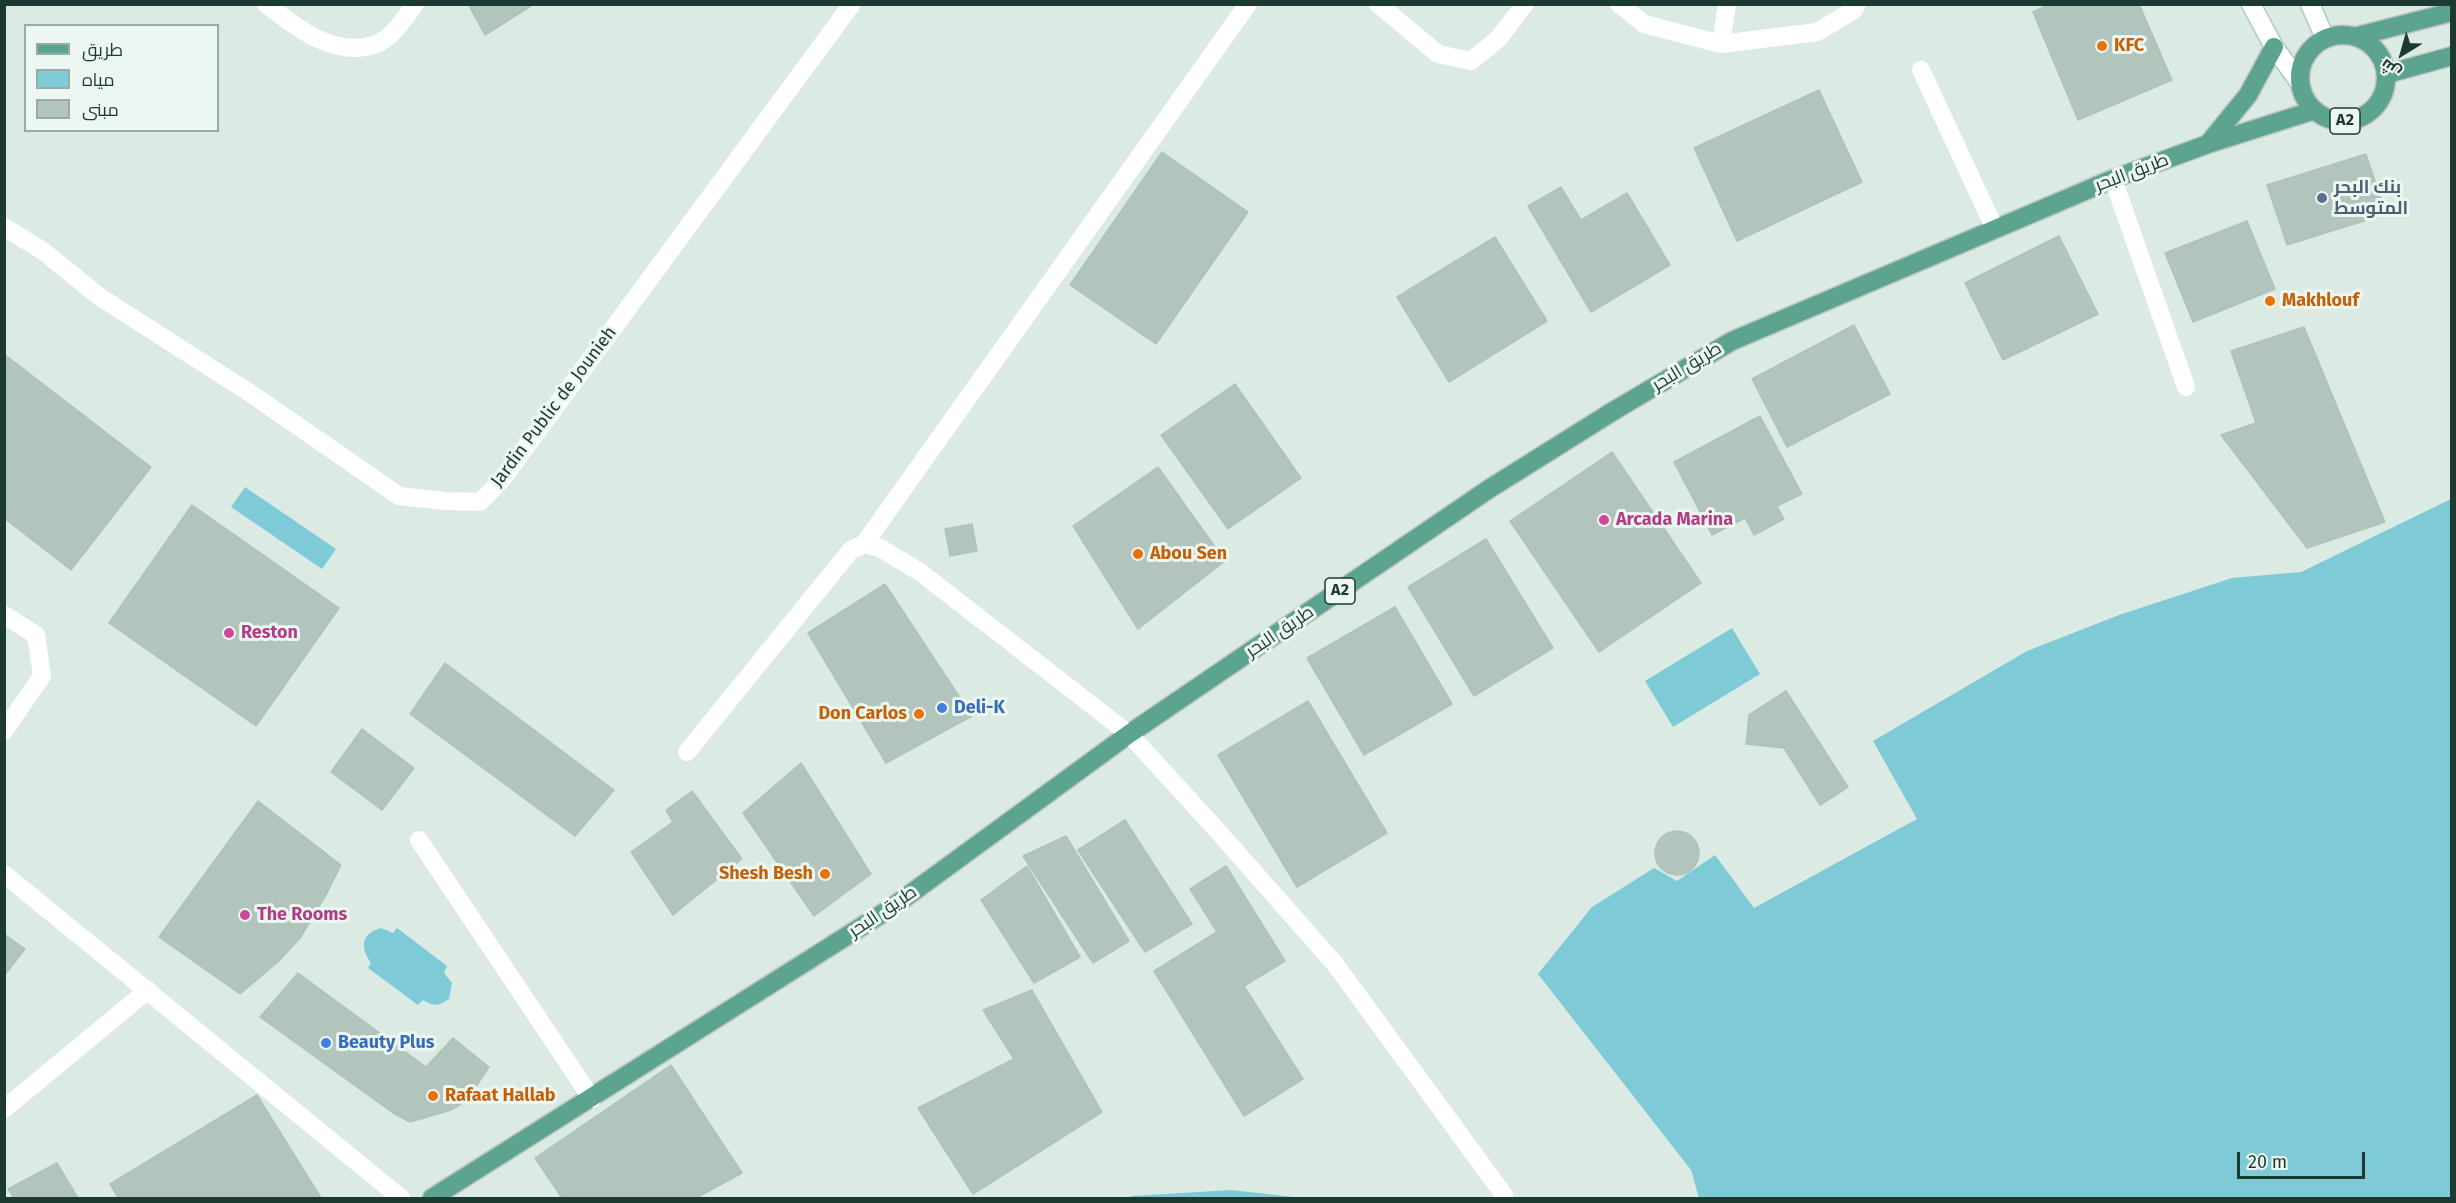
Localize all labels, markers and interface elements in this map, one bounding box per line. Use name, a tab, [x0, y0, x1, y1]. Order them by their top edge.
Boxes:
legend	[24, 24, 219, 132]
north arrow	[2372, 24, 2432, 84]
place label: KFC	[2114, 35, 2144, 57]
text: طريق	[82, 39, 123, 61]
marker: KFC	[2095, 39, 2109, 53]
text: ش	[2377, 55, 2405, 83]
text: مياه	[82, 69, 115, 91]
text: مبنى	[82, 99, 119, 121]
road number: A2	[2330, 108, 2360, 134]
street label: طريق البحر	[2092, 149, 2172, 197]
place label: بنك البحر المتوسط	[2334, 177, 2408, 219]
marker: بنك البحر المتوسط	[2315, 191, 2329, 205]
place label: Makhlouf	[2282, 290, 2359, 312]
marker: Makhlouf	[2263, 294, 2277, 308]
street label: Jardin Public de Jounieh	[487, 322, 621, 492]
street label: طريق البحر	[1648, 338, 1726, 396]
place label: Arcada Marina	[1616, 509, 1733, 531]
marker: Arcada Marina	[1597, 513, 1611, 527]
place label: Abou Sen	[1150, 543, 1227, 565]
marker: Abou Sen	[1131, 547, 1145, 561]
road number: A2	[1325, 578, 1355, 604]
street label: طريق البحر	[1242, 601, 1318, 663]
place label: Reston	[241, 622, 298, 644]
marker: Reston	[222, 626, 236, 640]
place label: Deli-K	[954, 697, 1005, 719]
marker: Deli-K	[935, 701, 949, 715]
place label: Don Carlos	[818, 703, 907, 725]
marker: Don Carlos	[912, 707, 926, 721]
place label: Shesh Besh	[719, 863, 813, 885]
marker: Shesh Besh	[818, 867, 832, 881]
street label: طريق البحر	[845, 881, 921, 943]
place label: The Rooms	[257, 904, 347, 926]
marker: The Rooms	[238, 908, 252, 922]
place label: Beauty Plus	[338, 1032, 434, 1054]
marker: Beauty Plus	[319, 1036, 333, 1050]
place label: Rafaat Hallab	[445, 1085, 556, 1107]
marker: Rafaat Hallab	[426, 1089, 440, 1103]
scale bar	[2240, 1140, 2368, 1178]
text: 20 m	[2248, 1151, 2287, 1173]

